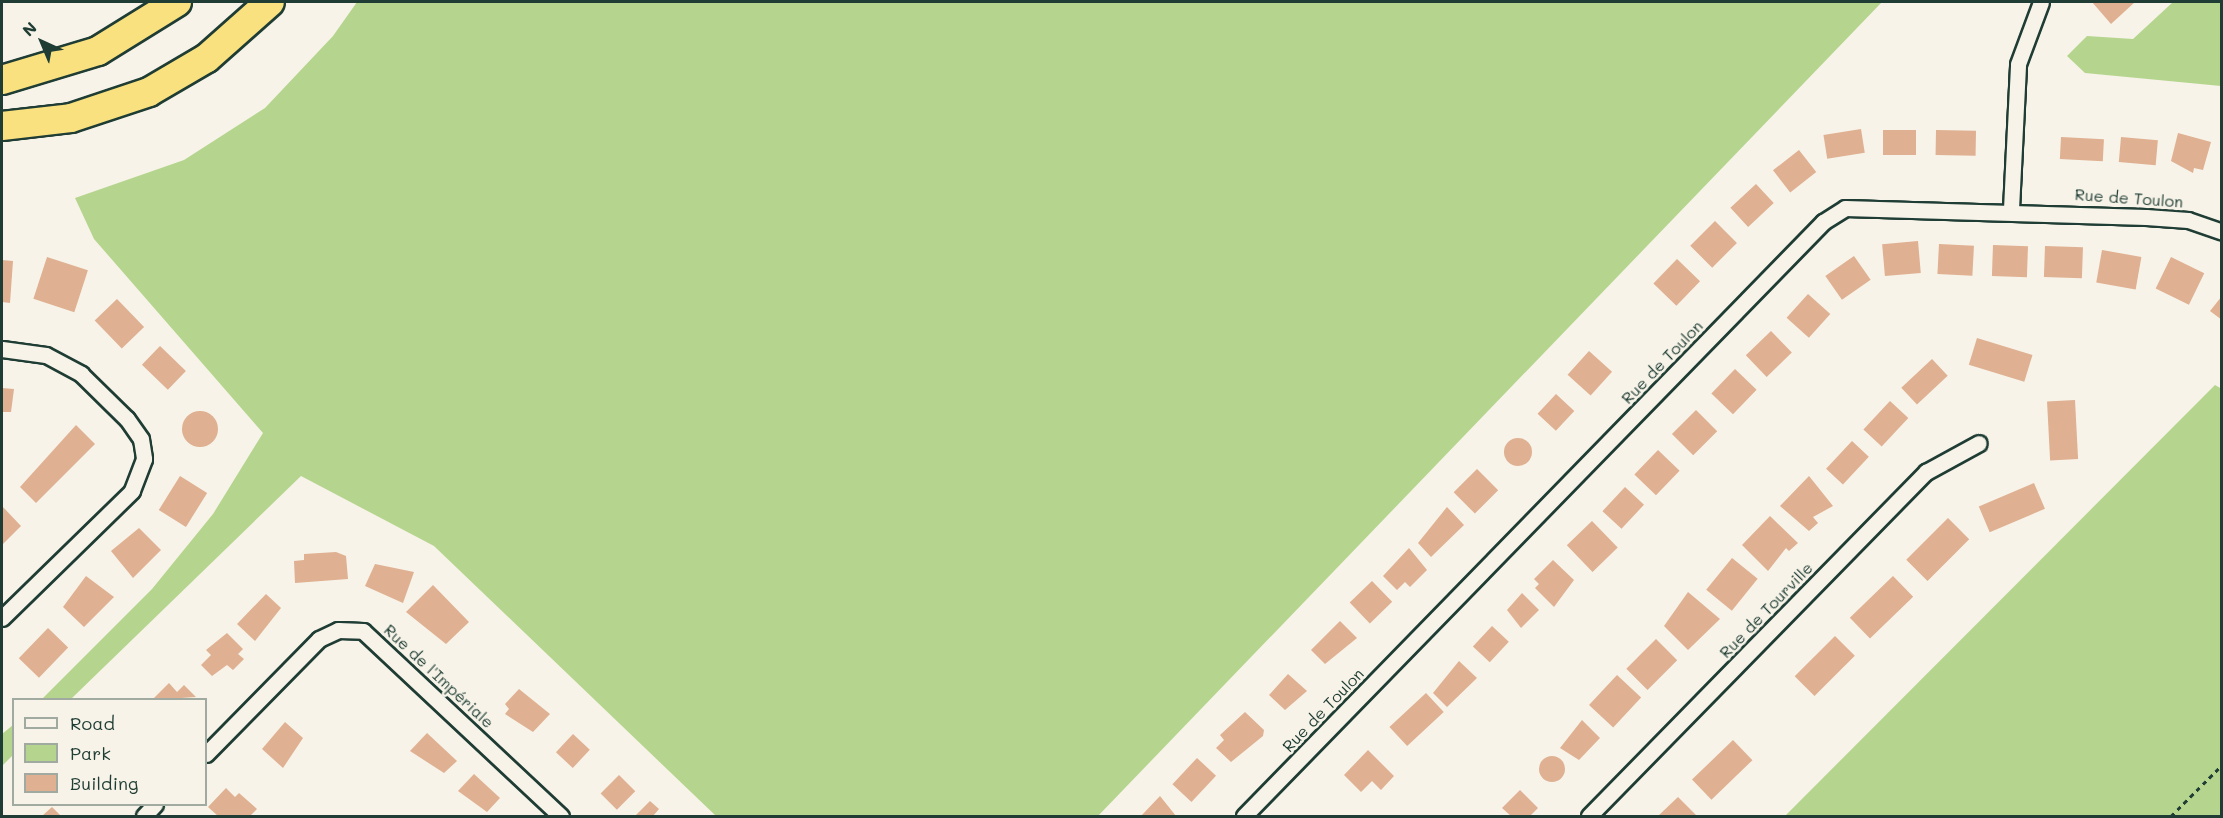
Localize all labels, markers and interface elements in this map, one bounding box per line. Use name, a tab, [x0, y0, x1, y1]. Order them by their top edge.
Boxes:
north arrow	[12, 12, 72, 72]
text: N	[17, 17, 41, 40]
street label: Rue de Toulon	[2074, 185, 2184, 211]
street label: Rue de Toulon	[1617, 316, 1707, 408]
street label: Rue de Tourville	[1715, 558, 1817, 662]
street label: Rue de l'Impériale	[380, 620, 498, 732]
street label: Rue de Toulon	[1278, 664, 1368, 756]
legend	[12, 698, 207, 806]
text: Road	[70, 711, 115, 735]
text: Park	[70, 741, 111, 765]
text: Building	[70, 771, 138, 795]

